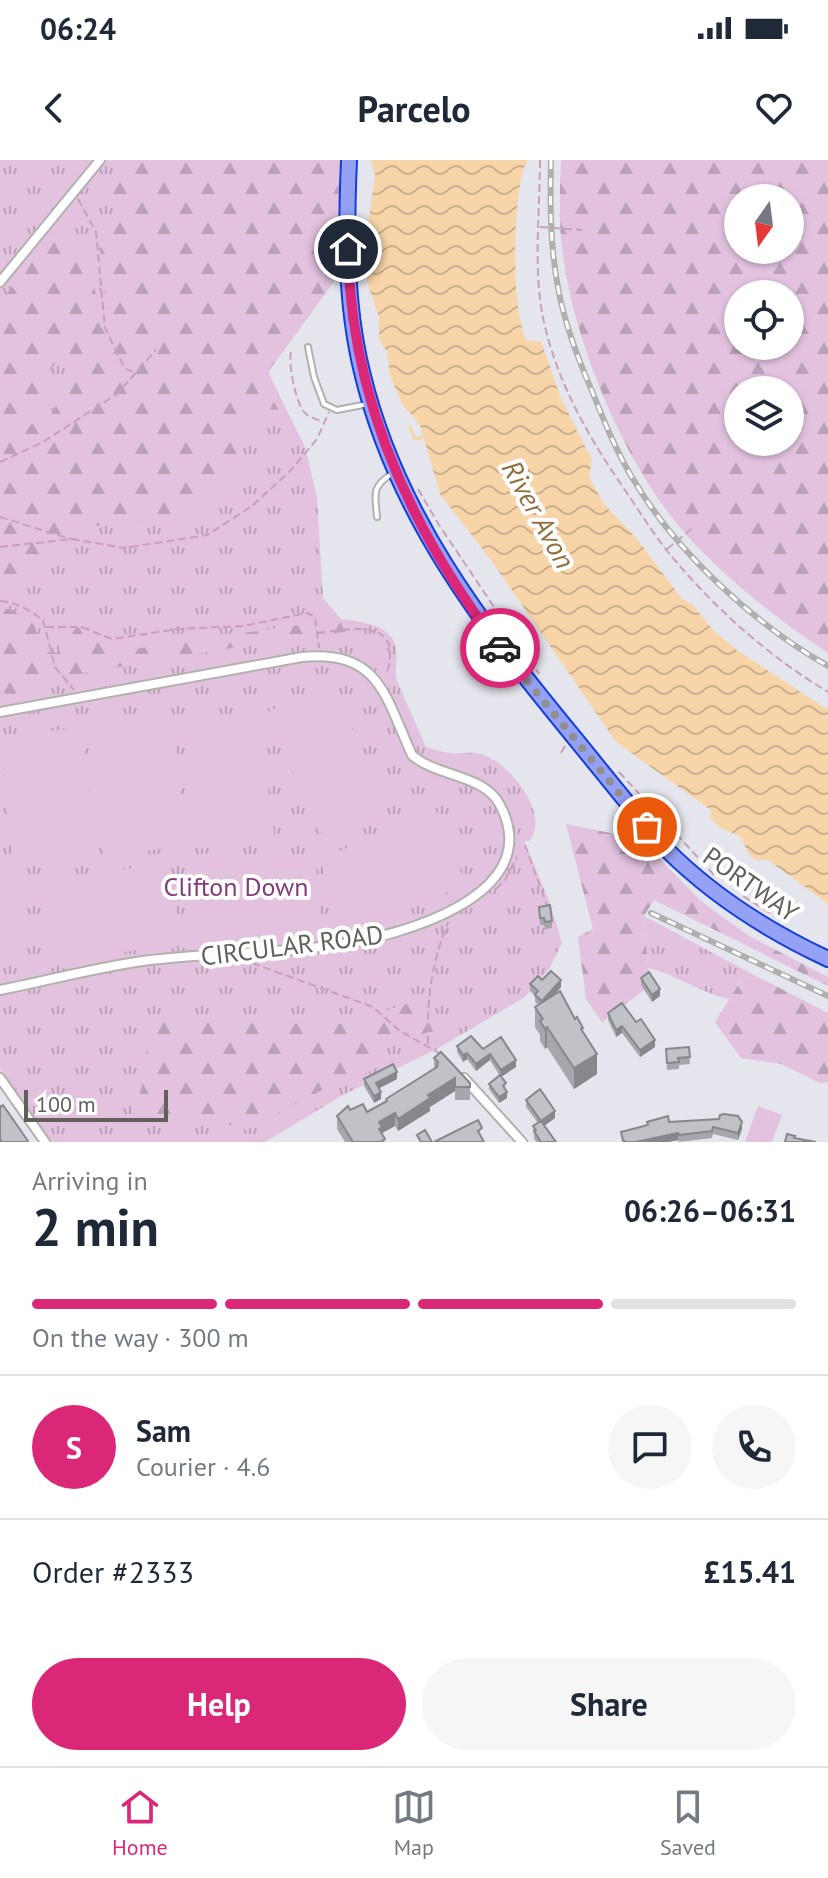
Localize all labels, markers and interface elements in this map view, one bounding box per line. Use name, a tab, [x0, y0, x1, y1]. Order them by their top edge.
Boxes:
text: 06:24	[40, 9, 116, 48]
text: Parcelo	[357, 85, 471, 132]
icon: back	[32, 86, 76, 130]
icon: heart	[752, 86, 796, 130]
north arrow	[724, 184, 804, 264]
map controls	[724, 184, 804, 456]
pin	[314, 215, 382, 283]
icon: home	[326, 227, 370, 271]
button: locate	[724, 280, 804, 360]
button: layers	[724, 376, 804, 456]
water label: River Avon	[494, 453, 584, 575]
courier	[460, 608, 540, 688]
icon: car	[478, 626, 522, 670]
pin	[613, 793, 681, 861]
icon: bag	[625, 805, 669, 849]
street label: PORTWAY	[697, 839, 805, 929]
park label: Clifton Down	[164, 870, 308, 903]
street label: CIRCULAR ROAD	[199, 917, 385, 973]
scale bar	[24, 1086, 168, 1122]
text: 100 m	[36, 1090, 96, 1118]
text: Arriving in	[32, 1164, 148, 1197]
text: 06:26–06:31	[624, 1191, 796, 1230]
text: 2 min	[32, 1193, 159, 1260]
text: On the way · 300 m	[32, 1321, 249, 1354]
button: chat	[608, 1405, 692, 1489]
button: phone	[712, 1405, 796, 1489]
text: Sam	[136, 1411, 191, 1450]
text: S	[66, 1428, 82, 1467]
text: Courier · 4.6	[136, 1450, 270, 1483]
text: Order #2333	[32, 1552, 194, 1591]
text: £15.41	[704, 1552, 796, 1591]
button: Help	[32, 1658, 406, 1750]
button: Share	[422, 1658, 796, 1750]
tab: Home	[112, 1785, 168, 1861]
tab: Map	[392, 1785, 436, 1861]
tab: Saved	[660, 1785, 716, 1861]

